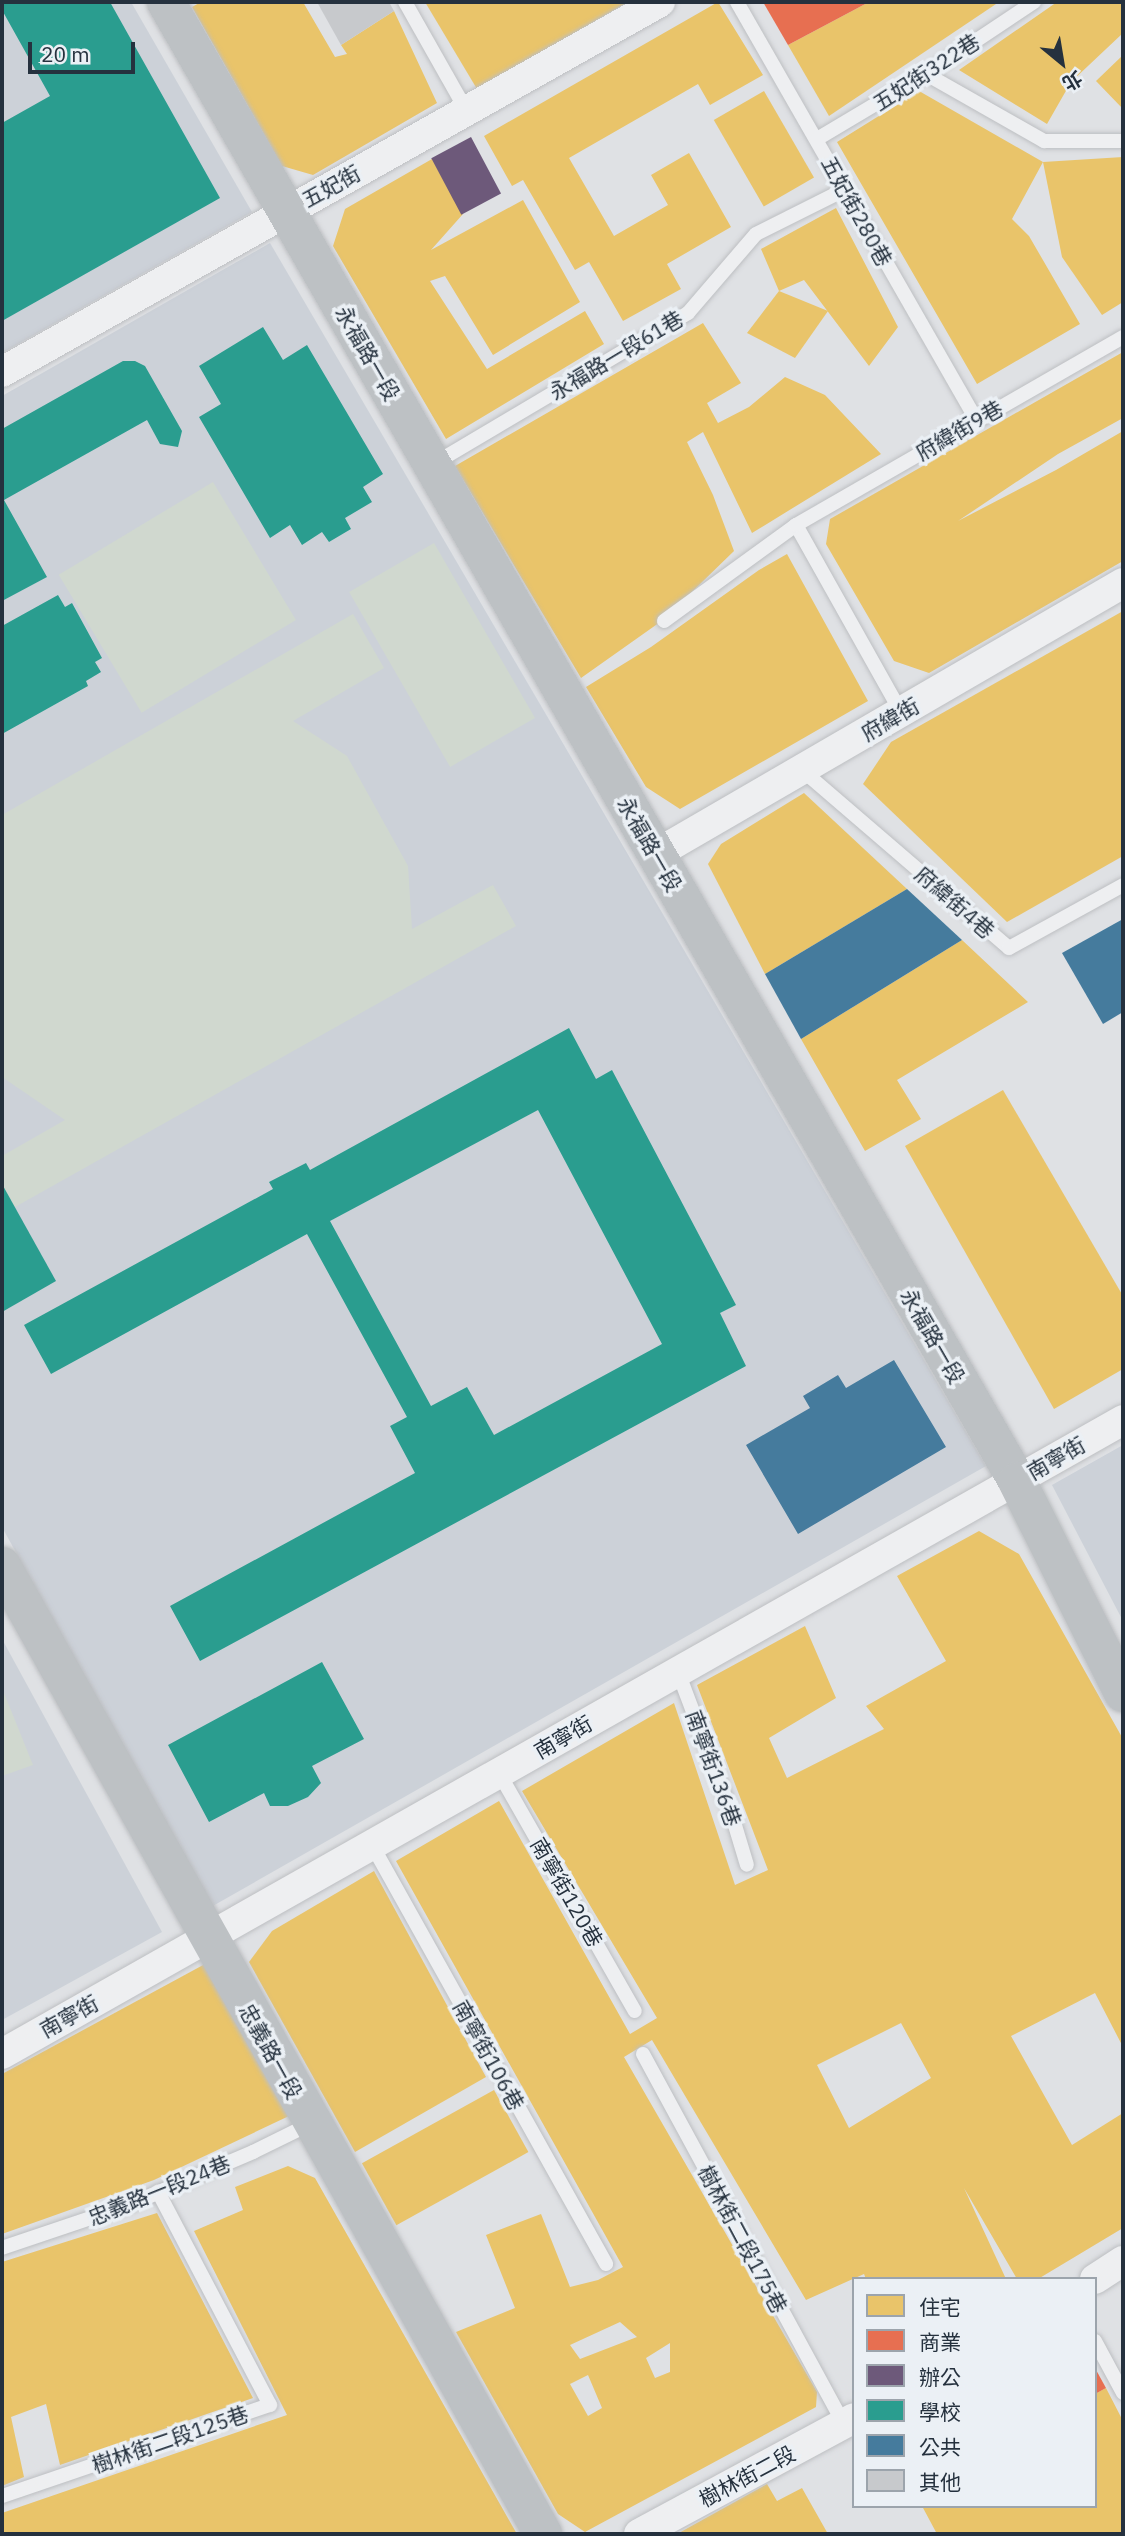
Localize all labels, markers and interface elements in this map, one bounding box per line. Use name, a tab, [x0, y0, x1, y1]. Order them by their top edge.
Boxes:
scale bar	[32, 28, 138, 72]
street label: 五妃街322巷	[868, 28, 984, 116]
north arrow	[1027, 28, 1097, 98]
text: 20 m	[41, 40, 90, 68]
text: 北	[1058, 66, 1087, 96]
street label: 五妃街280巷	[816, 152, 898, 270]
street label: 五妃街	[297, 160, 365, 212]
street label: 永福路一段	[331, 301, 405, 405]
street label: 永福路一段61巷	[545, 305, 687, 405]
street label: 府緯街9巷	[911, 395, 1007, 465]
street label: 府緯街	[856, 692, 924, 746]
street label: 永福路一段	[613, 792, 687, 896]
street label: 府緯街4巷	[910, 861, 1000, 943]
street label: 永福路一段	[896, 1284, 970, 1388]
street label: 南寧街	[1022, 1431, 1090, 1485]
street label: 南寧街136巷	[681, 1706, 747, 1830]
street label: 南寧街	[529, 1710, 597, 1764]
street label: 南寧街120巷	[526, 1833, 608, 1951]
street label: 南寧街	[35, 1990, 103, 2042]
street label: 南寧街106巷	[448, 1996, 530, 2114]
street label: 忠義路一段	[235, 1999, 307, 2103]
street label: 忠義路一段24巷	[84, 2150, 234, 2230]
street label: 樹林街二段175巷	[693, 2161, 793, 2317]
legend	[852, 2277, 1097, 2508]
text: 住宅	[919, 2293, 961, 2321]
text: 商業	[919, 2328, 961, 2356]
text: 辦公	[919, 2363, 961, 2391]
text: 學校	[919, 2398, 961, 2426]
street label: 樹林街二段125巷	[88, 2400, 252, 2478]
text: 公共	[919, 2433, 961, 2461]
street label: 樹林街二段	[695, 2440, 799, 2512]
text: 其他	[919, 2468, 961, 2496]

